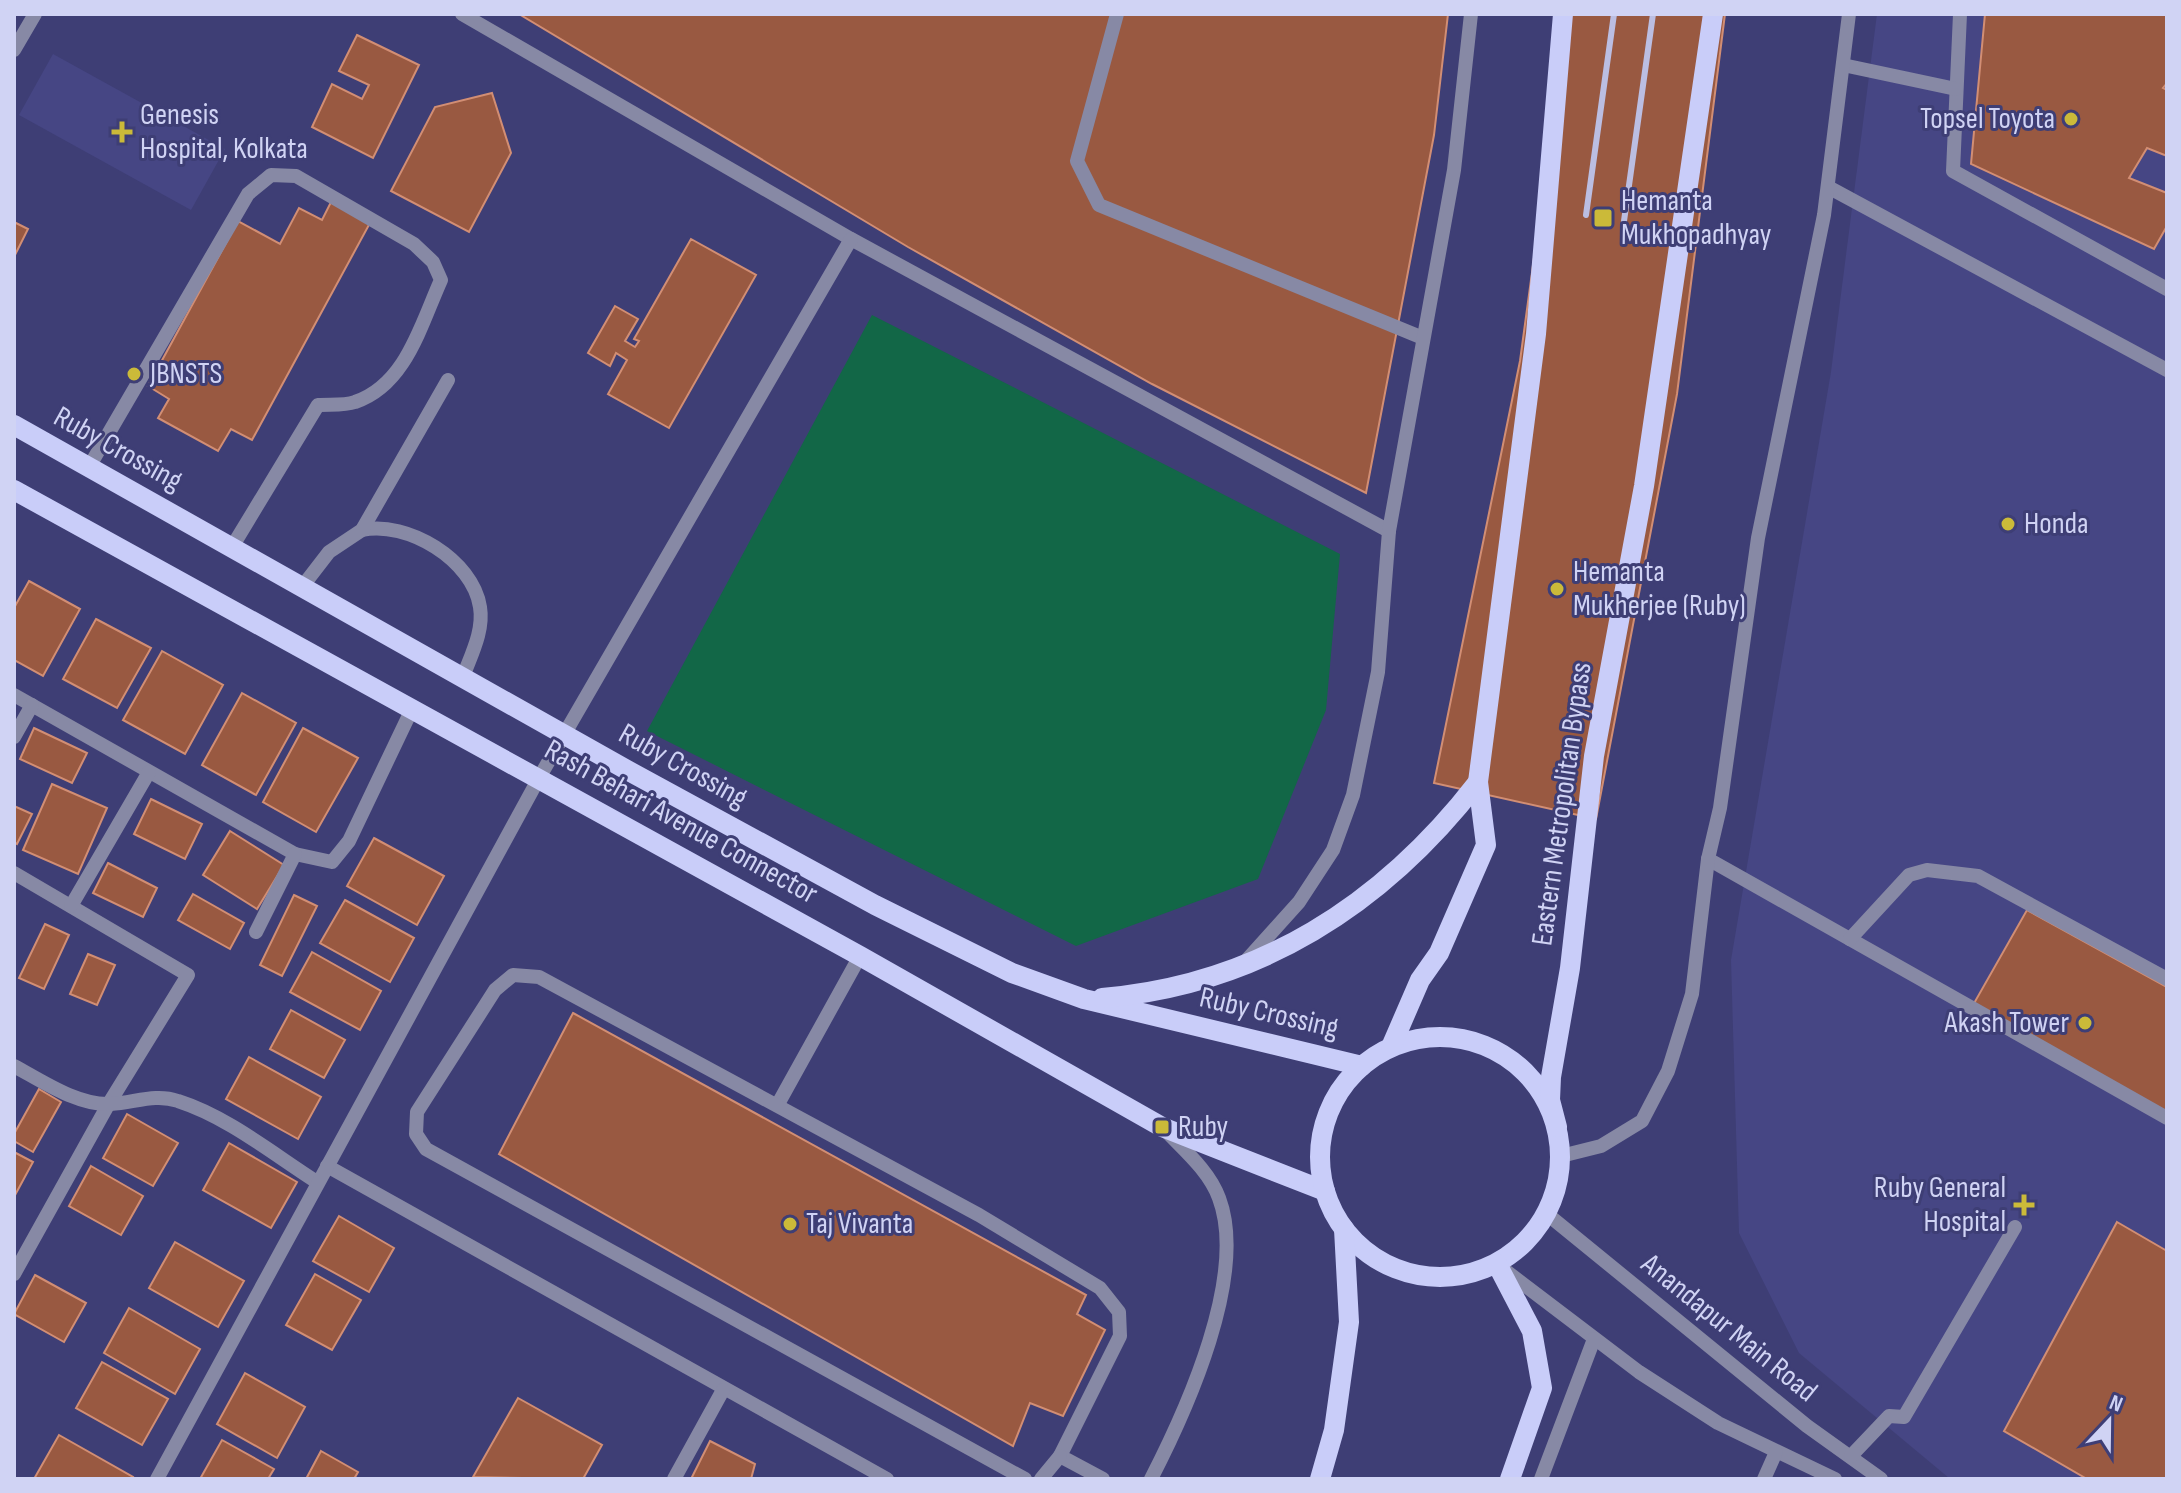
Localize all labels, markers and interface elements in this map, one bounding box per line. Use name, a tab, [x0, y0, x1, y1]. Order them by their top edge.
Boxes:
place label: Genesis Hospital, Kolkata	[140, 97, 308, 167]
place label: Topsel Toyota	[1920, 101, 2055, 137]
marker: Topsel Toyota	[2062, 110, 2080, 128]
marker: Genesis Hospital, Kolkata	[111, 121, 133, 143]
place label: Hemanta Mukhopadhyay	[1621, 183, 1772, 253]
marker: Hemanta Mukhopadhyay	[1592, 207, 1614, 229]
place label: JBNSTS	[149, 356, 222, 392]
marker: JBNSTS	[125, 365, 143, 383]
street label: Ruby Crossing	[47, 399, 189, 499]
place label: Honda	[2024, 506, 2089, 542]
marker: Honda	[1999, 515, 2017, 533]
place label: Hemanta Mukherjee (Ruby)	[1573, 554, 1746, 624]
marker: Hemanta Mukherjee (Ruby)	[1548, 580, 1566, 598]
street label: Eastern Metropolitan Bypass	[1524, 660, 1600, 948]
street label: Ruby Crossing	[612, 716, 754, 816]
street label: Rash Behari Avenue Connector	[538, 732, 824, 912]
street label: Ruby Crossing	[1196, 980, 1342, 1046]
place label: Akash Tower	[1943, 1005, 2069, 1041]
marker: Akash Tower	[2076, 1014, 2094, 1032]
place label: Ruby	[1178, 1109, 1229, 1145]
marker: Ruby	[1153, 1118, 1171, 1136]
place label: Ruby General Hospital	[1874, 1170, 2006, 1240]
marker: Ruby General Hospital	[2013, 1194, 2035, 1216]
place label: Taj Vivanta	[806, 1206, 913, 1242]
marker: Taj Vivanta	[781, 1215, 799, 1233]
street label: Anandapur Main Road	[1633, 1246, 1824, 1410]
north arrow	[2069, 1381, 2149, 1461]
text: N	[2105, 1389, 2126, 1419]

